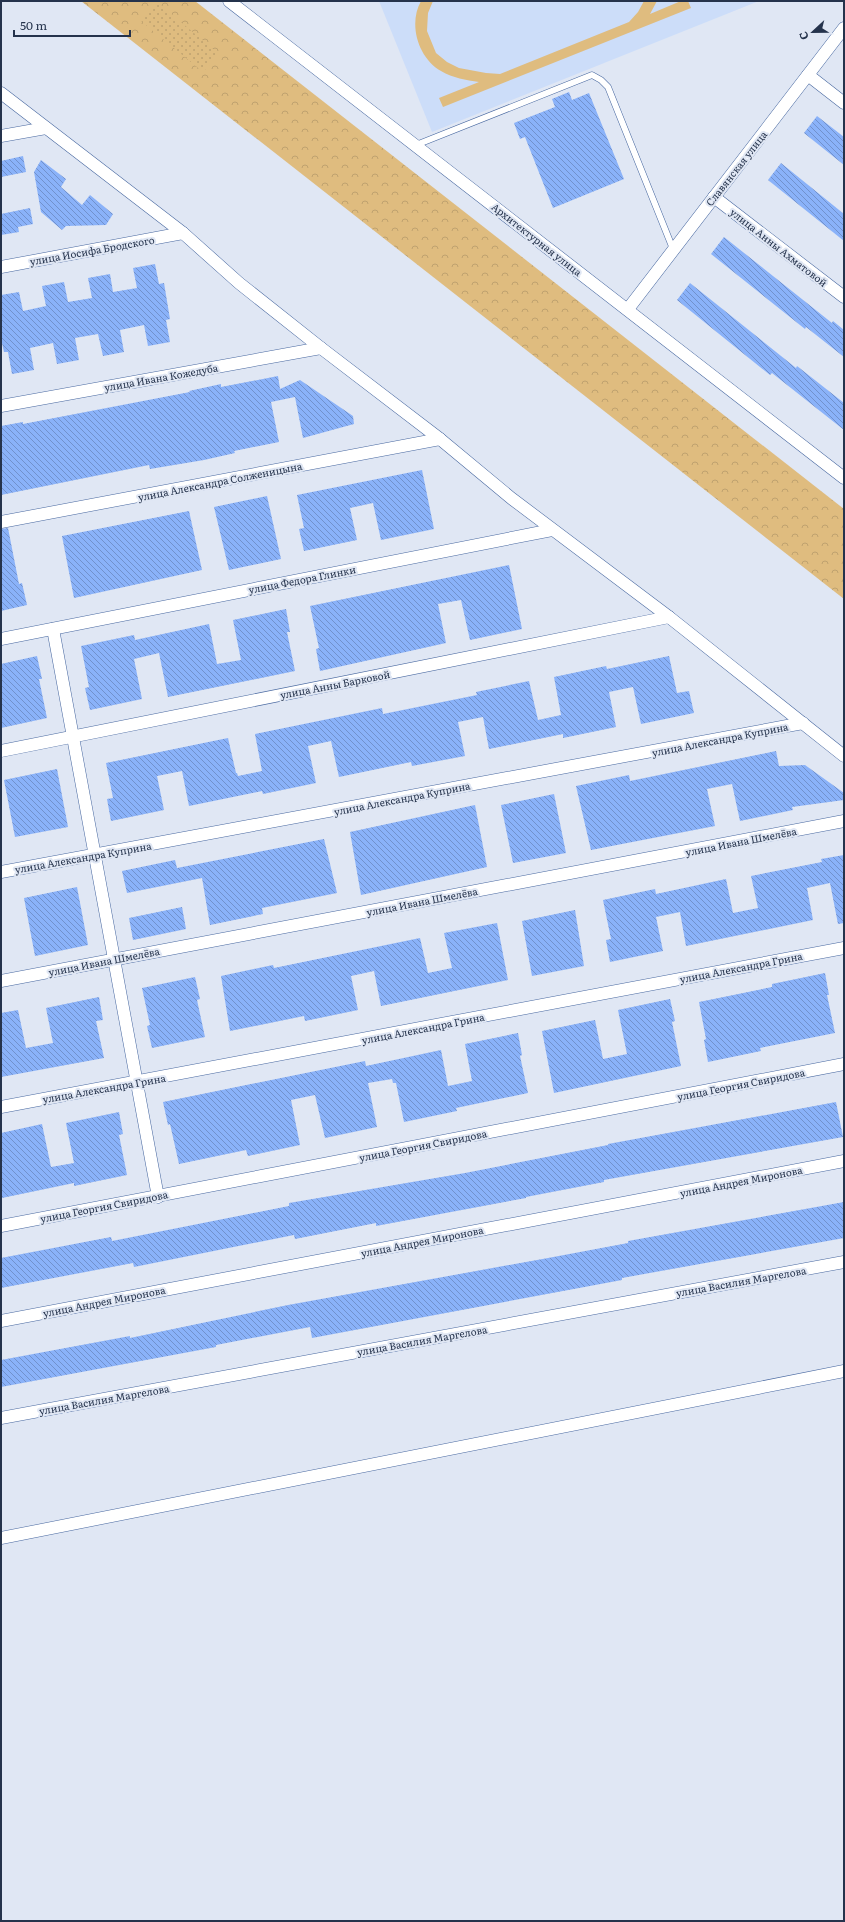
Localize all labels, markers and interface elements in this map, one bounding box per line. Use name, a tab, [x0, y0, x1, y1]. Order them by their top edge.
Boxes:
scale bar	[14, 12, 130, 38]
north arrow	[793, 12, 833, 52]
text: 50 m	[20, 16, 47, 34]
text: С	[794, 29, 812, 43]
street label: Славянская улица	[702, 127, 771, 209]
street label: Архитектурная улица	[489, 199, 586, 279]
street label: улица Анны Ахматовой	[727, 204, 831, 290]
street label: улица Иосифа Бродского	[28, 232, 156, 268]
street label: улица Ивана Кожедуба	[103, 359, 220, 394]
street label: улица Александра Солженицына	[137, 458, 304, 504]
street label: улица Федора Глинки	[247, 561, 357, 597]
street label: улица Анны Барковой	[279, 666, 392, 702]
street label: улица Александра Куприна	[651, 718, 790, 760]
street label: улица Александра Куприна	[333, 777, 472, 819]
street label: улица Ивана Шмелёва	[684, 823, 799, 859]
street label: улица Александра Куприна	[13, 837, 153, 876]
street label: улица Ивана Шмелёва	[365, 883, 480, 919]
street label: улица Ивана Шмелёва	[47, 943, 162, 979]
street label: улица Александра Грина	[678, 948, 804, 986]
street label: улица Александра Грина	[360, 1009, 486, 1047]
street label: улица Георгия Свиридова	[676, 1064, 807, 1104]
street label: улица Александра Грина	[41, 1070, 167, 1106]
street label: улица Георгия Свиридова	[358, 1125, 489, 1165]
street label: улица Андрея Миронова	[678, 1162, 804, 1200]
street label: улица Георгия Свиридова	[39, 1186, 170, 1226]
street label: улица Андрея Миронова	[359, 1222, 485, 1260]
street label: улица Василия Маргелова	[675, 1262, 808, 1300]
street label: улица Андрея Миронова	[41, 1282, 167, 1320]
street label: улица Василия Маргелова	[356, 1321, 489, 1359]
street label: улица Василия Маргелова	[38, 1380, 171, 1418]

